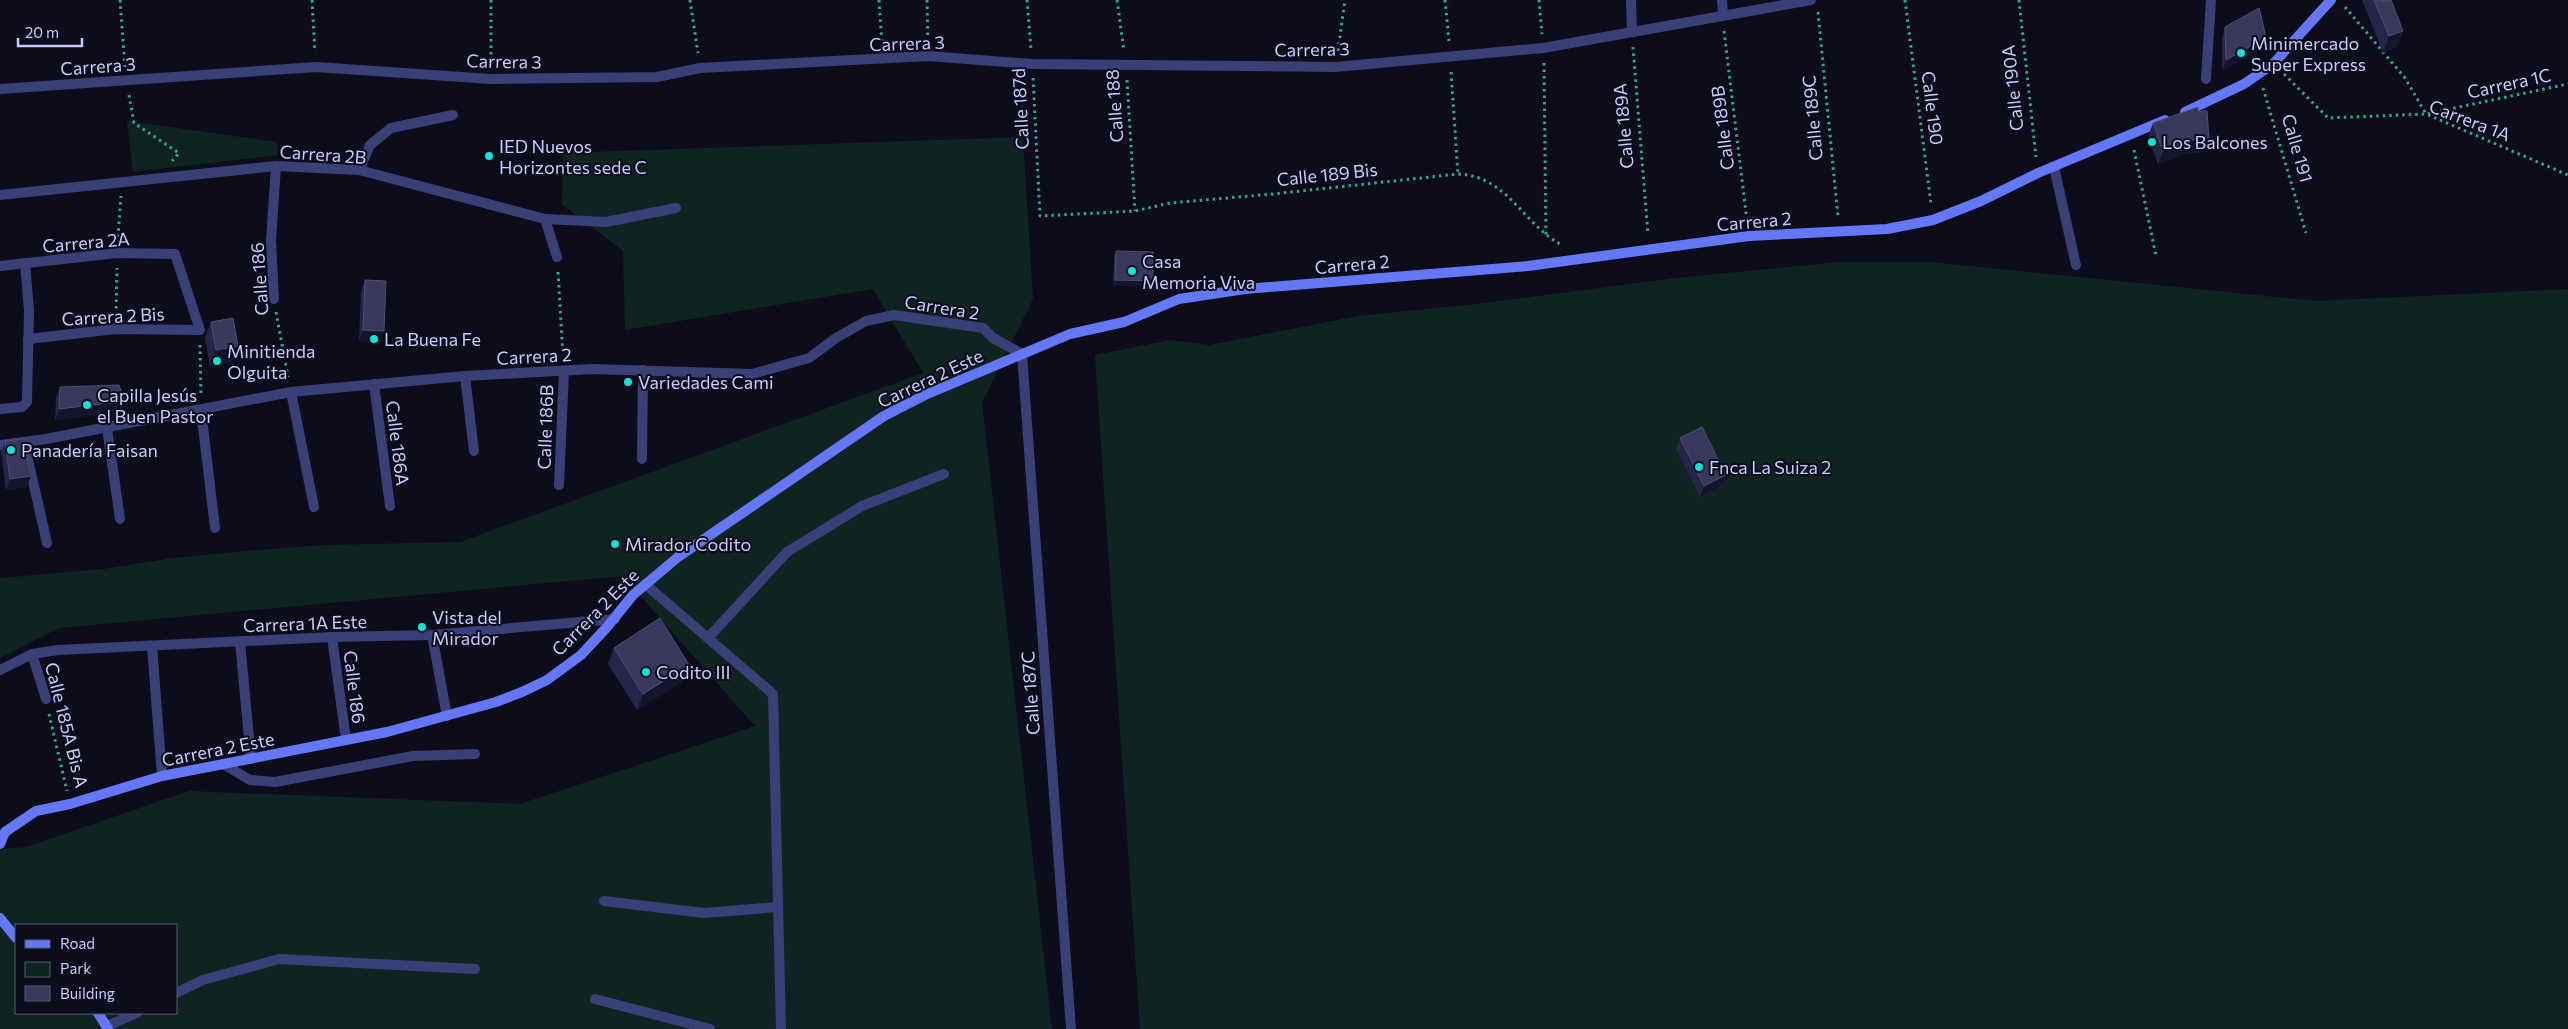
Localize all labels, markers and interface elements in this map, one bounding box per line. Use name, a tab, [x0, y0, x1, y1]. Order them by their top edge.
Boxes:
scale bar	[18, 15, 81, 47]
text: 20 m	[25, 23, 59, 41]
street label: Carrera 3	[869, 31, 945, 55]
place label: Minimercado Super Express	[2251, 32, 2366, 75]
street label: Carrera 3	[1274, 37, 1350, 61]
street label: Calle 190A	[1997, 44, 2027, 132]
marker: Minimercado Super Express	[2235, 47, 2247, 59]
street label: Carrera 3	[466, 49, 542, 73]
street label: Carrera 3	[60, 52, 136, 80]
street label: Carrera 1C	[2465, 63, 2553, 103]
street label: Calle 187d	[1007, 68, 1033, 150]
street label: Calle 188	[1100, 69, 1128, 143]
street label: Calle 190	[1918, 70, 1948, 146]
street label: Calle 189C	[1797, 74, 1827, 162]
street label: Calle 189A	[1608, 83, 1638, 169]
street label: Calle 189B	[1706, 84, 1738, 172]
street label: Carrera 1A	[2426, 94, 2514, 146]
street label: Calle 191	[2278, 111, 2318, 185]
place label: Los Balcones	[2162, 131, 2268, 153]
place label: IED Nuevos Horizontes sede C	[499, 135, 647, 178]
marker: Los Balcones	[2146, 136, 2158, 148]
street label: Carrera 2B	[279, 140, 367, 168]
marker: IED Nuevos Horizontes sede C	[483, 150, 495, 162]
street label: Calle 189 Bis	[1275, 158, 1379, 190]
street label: Carrera 2	[1716, 207, 1792, 235]
street label: Carrera 2A	[41, 227, 131, 257]
street label: Calle 186	[245, 242, 273, 316]
place label: Casa Memoria Viva	[1142, 250, 1255, 293]
street label: Carrera 2	[1314, 250, 1390, 278]
marker: Casa Memoria Viva	[1126, 265, 1138, 277]
street label: Carrera 2	[903, 290, 981, 324]
street label: Carrera 2 Bis	[61, 302, 165, 330]
place label: La Buena Fe	[384, 328, 481, 350]
marker: La Buena Fe	[368, 333, 380, 345]
place label: Minitienda Olguita	[227, 340, 315, 383]
street label: Carrera 2	[496, 343, 572, 369]
street label: Carrera 2 Este	[874, 344, 986, 412]
marker: Minitienda Olguita	[211, 355, 223, 367]
place label: Variedades Cami	[638, 371, 774, 393]
marker: Variedades Cami	[622, 376, 634, 388]
place label: Capilla Jesús el Buen Pastor	[97, 384, 214, 427]
street label: Calle 186B	[533, 384, 557, 470]
marker: Capilla Jesús el Buen Pastor	[81, 399, 93, 411]
street label: Calle 186A	[382, 399, 414, 487]
place label: Panadería Faisan	[21, 439, 158, 461]
marker: Panadería Faisan	[5, 444, 17, 456]
place label: Fnca La Suiza 2	[1709, 456, 1831, 478]
marker: Fnca La Suiza 2	[1693, 461, 1705, 473]
place label: Mirador Codito	[625, 533, 751, 555]
marker: Mirador Codito	[609, 538, 621, 550]
street label: Carrera 2 Este	[547, 564, 643, 660]
place label: Vista del Mirador	[432, 606, 502, 649]
street label: Carrera 1A Este	[243, 610, 367, 636]
marker: Vista del Mirador	[416, 621, 428, 633]
street label: Calle 186	[340, 649, 370, 725]
street label: Calle 187C	[1016, 650, 1044, 736]
street label: Calle 185A Bis A	[41, 660, 93, 790]
place label: Codito III	[656, 661, 731, 683]
marker: Codito III	[640, 666, 652, 678]
street label: Carrera 2 Este	[160, 727, 276, 771]
legend	[15, 924, 178, 1014]
text: Road	[60, 934, 95, 952]
text: Park	[60, 959, 91, 977]
text: Building	[60, 984, 115, 1002]

